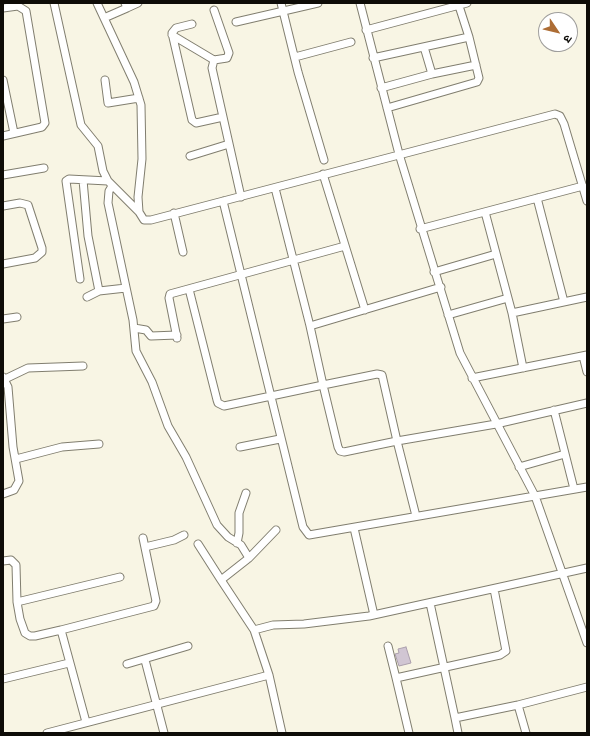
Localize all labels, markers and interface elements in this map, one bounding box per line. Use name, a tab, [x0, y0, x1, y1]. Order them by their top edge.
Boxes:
north arrow	[538, 12, 578, 52]
text: उ	[559, 32, 575, 46]

